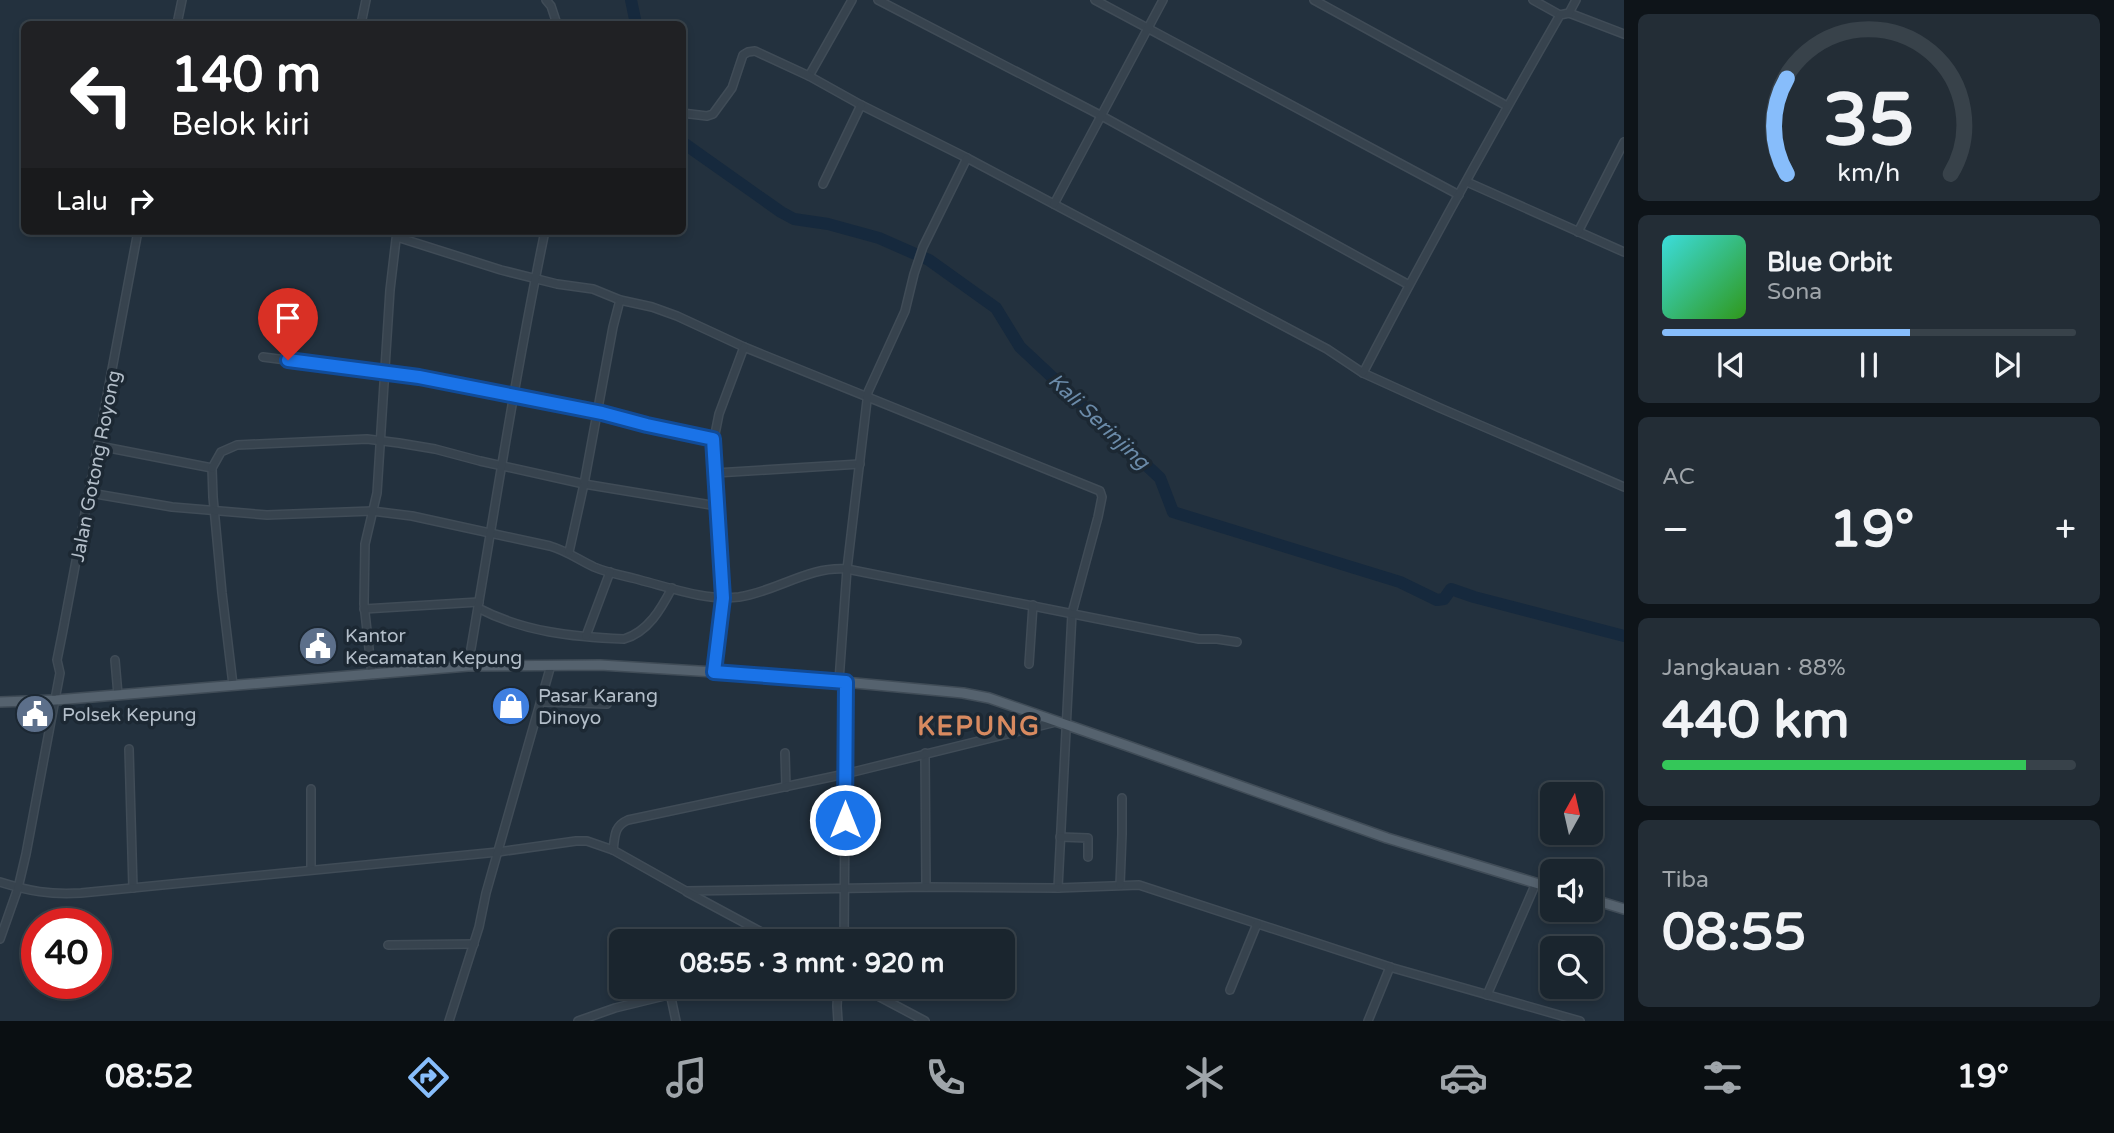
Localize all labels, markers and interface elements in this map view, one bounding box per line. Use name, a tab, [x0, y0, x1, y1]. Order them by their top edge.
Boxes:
text: 140 m	[171, 46, 321, 105]
icon: left	[56, 49, 147, 140]
text: 35	[1823, 77, 1915, 165]
text: Belok kiri	[171, 106, 310, 144]
text: km/h	[1838, 158, 1900, 188]
icon: right	[122, 182, 160, 220]
text: Lalu	[56, 186, 108, 217]
text: Blue Orbit	[1767, 247, 1892, 278]
text: Sona	[1767, 278, 1822, 306]
pin	[258, 288, 318, 360]
icon: arrive	[269, 299, 307, 337]
icon: previous	[1712, 346, 1750, 384]
icon: pause	[1850, 346, 1888, 384]
icon: next	[1988, 346, 2026, 384]
water label: Kali Serinjing	[1043, 368, 1156, 476]
street label: Jalan Gotong Royong	[67, 369, 125, 564]
text: AC	[1662, 463, 1695, 491]
text: 19°	[1829, 498, 1914, 561]
text: −	[1662, 507, 1689, 553]
text: +	[2055, 507, 2076, 553]
public building icon: Kantor Kecamatan Kepung	[297, 625, 339, 667]
place label: Kantor Kecamatan Kepung	[345, 625, 522, 669]
text: Jangkauan · 88%	[1662, 654, 1846, 682]
shop icon: Pasar Karang Dinoyo	[490, 685, 532, 727]
place label: Pasar Karang Dinoyo	[538, 685, 658, 729]
text: 440 km	[1662, 689, 1850, 752]
public building icon: Polsek Kepung	[14, 693, 56, 735]
place label: Polsek Kepung	[62, 704, 197, 726]
district label: KEPUNG	[917, 711, 1041, 742]
north arrow	[1540, 782, 1603, 845]
map controls	[1540, 782, 1603, 999]
position arrow	[808, 783, 882, 857]
button: sound	[1540, 859, 1603, 922]
text: Tiba	[1662, 866, 1709, 894]
text: 08:55	[1662, 901, 1806, 964]
speed limit sign: 40	[21, 908, 112, 999]
button: search	[1540, 936, 1603, 999]
text: 08:55 · 3 mnt · 920 m	[680, 948, 944, 979]
icon: directions	[404, 1053, 453, 1102]
icon: music	[662, 1053, 711, 1102]
icon: phone	[921, 1053, 970, 1102]
icon: climate	[1180, 1053, 1229, 1102]
icon: car	[1439, 1053, 1488, 1102]
icon: filters	[1698, 1053, 1747, 1102]
text: 08:52	[105, 1058, 194, 1096]
text: 19°	[1957, 1058, 2009, 1096]

